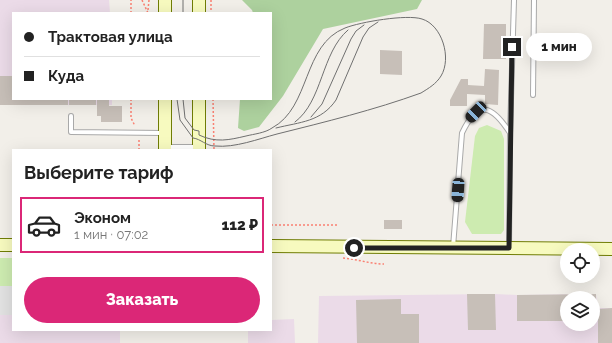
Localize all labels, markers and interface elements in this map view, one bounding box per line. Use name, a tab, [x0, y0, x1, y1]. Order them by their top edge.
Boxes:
text: Трактовая улица	[48, 28, 173, 46]
callout: 1 мин	[526, 33, 592, 61]
route end	[503, 38, 521, 56]
text: 1 мин	[541, 39, 577, 54]
text: Куда	[48, 67, 84, 85]
car	[463, 99, 489, 125]
text: Выберите тариф	[24, 162, 174, 183]
car	[451, 178, 465, 202]
icon: car	[26, 207, 62, 243]
text: Эконом	[74, 209, 131, 227]
text: 112 ₽	[221, 216, 258, 234]
text: 1 мин · 07:02	[74, 227, 148, 242]
route start	[345, 239, 363, 257]
map controls	[560, 243, 600, 331]
button: locate	[560, 243, 600, 283]
button: Заказать	[24, 277, 260, 323]
button: layers	[560, 291, 600, 331]

